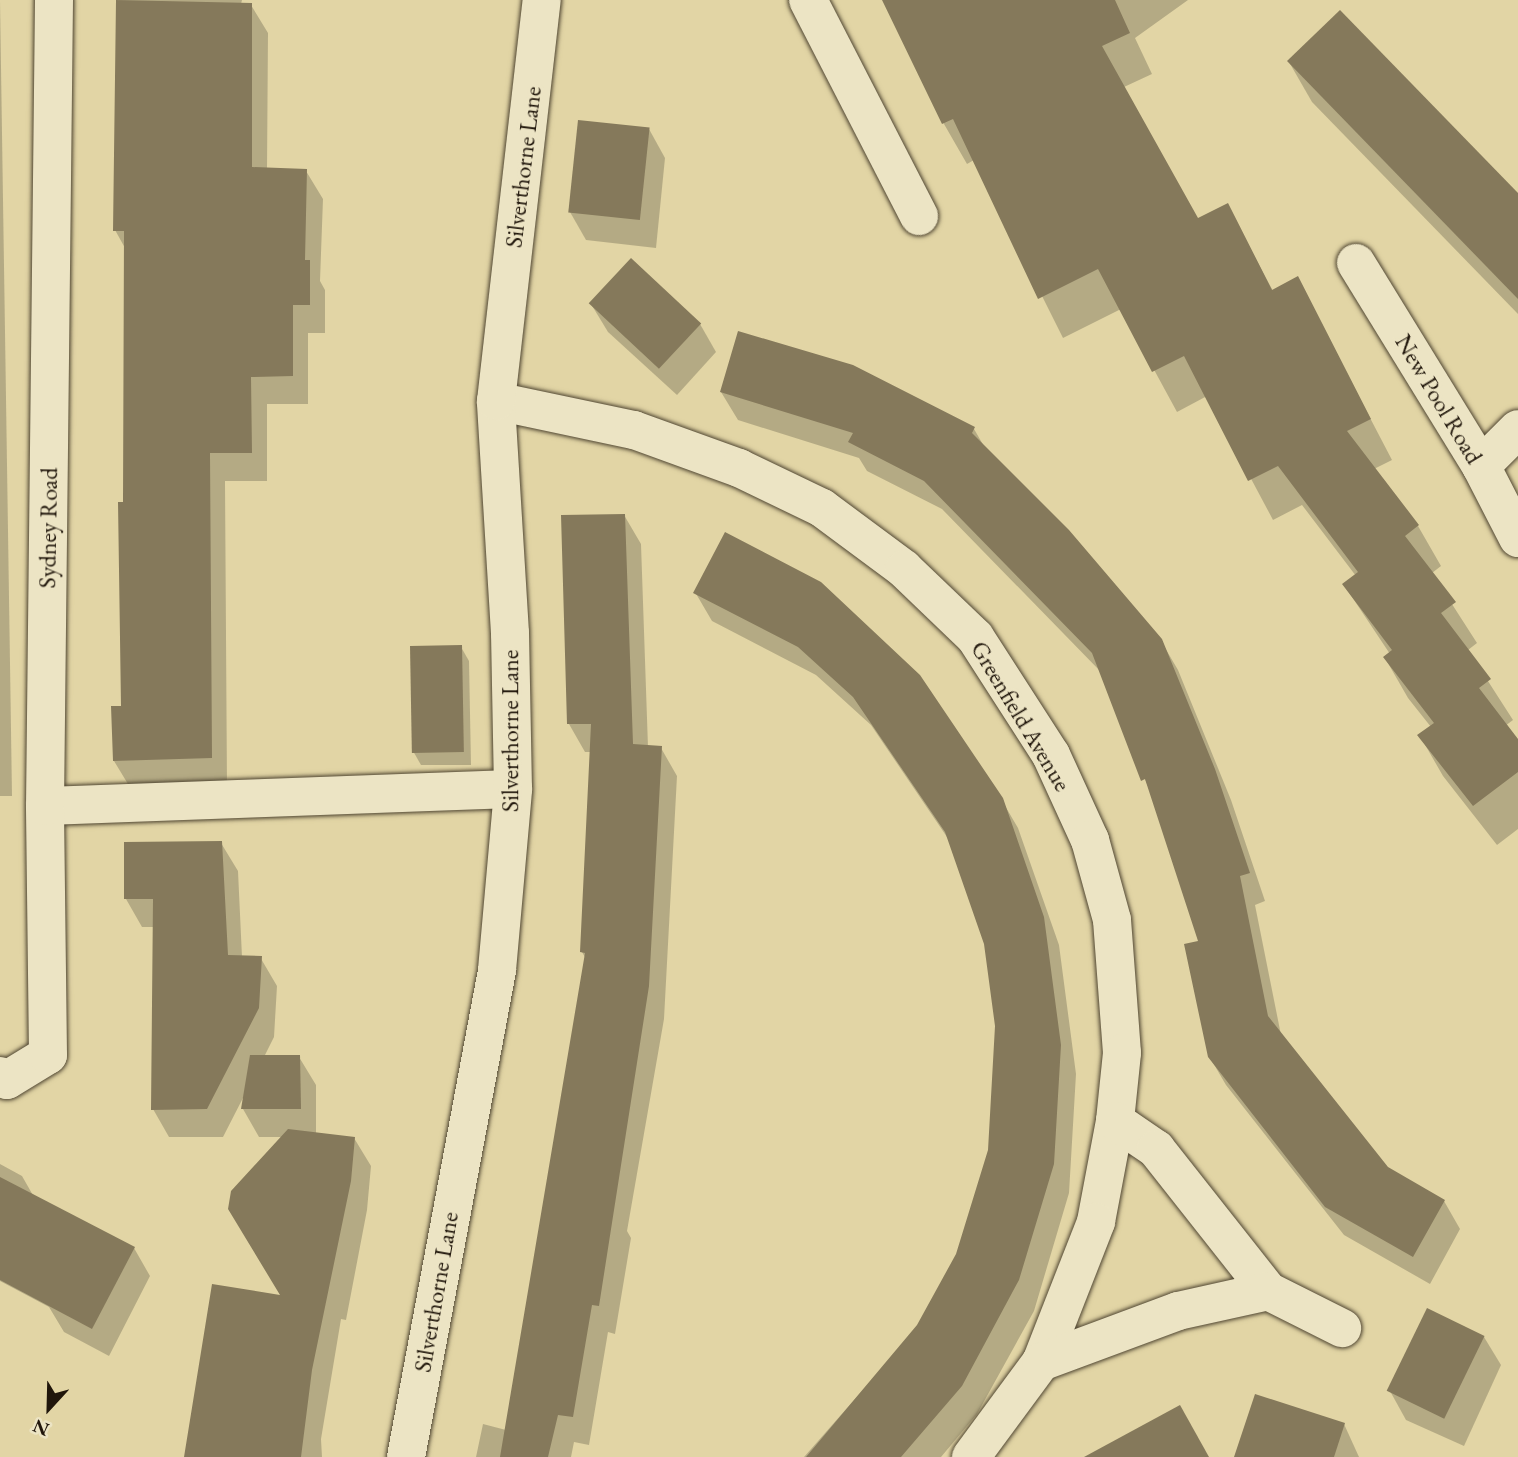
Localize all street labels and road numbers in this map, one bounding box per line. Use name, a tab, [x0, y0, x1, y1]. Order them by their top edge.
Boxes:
street label: Silverthorne Lane	[499, 85, 547, 249]
street label: New Pool Road	[1389, 329, 1489, 469]
street label: Sydney Road	[33, 467, 63, 589]
street label: Greenfield Avenue	[965, 636, 1077, 796]
street label: Silverthorne Lane	[496, 650, 524, 812]
street label: Silverthorne Lane	[408, 1210, 464, 1374]

